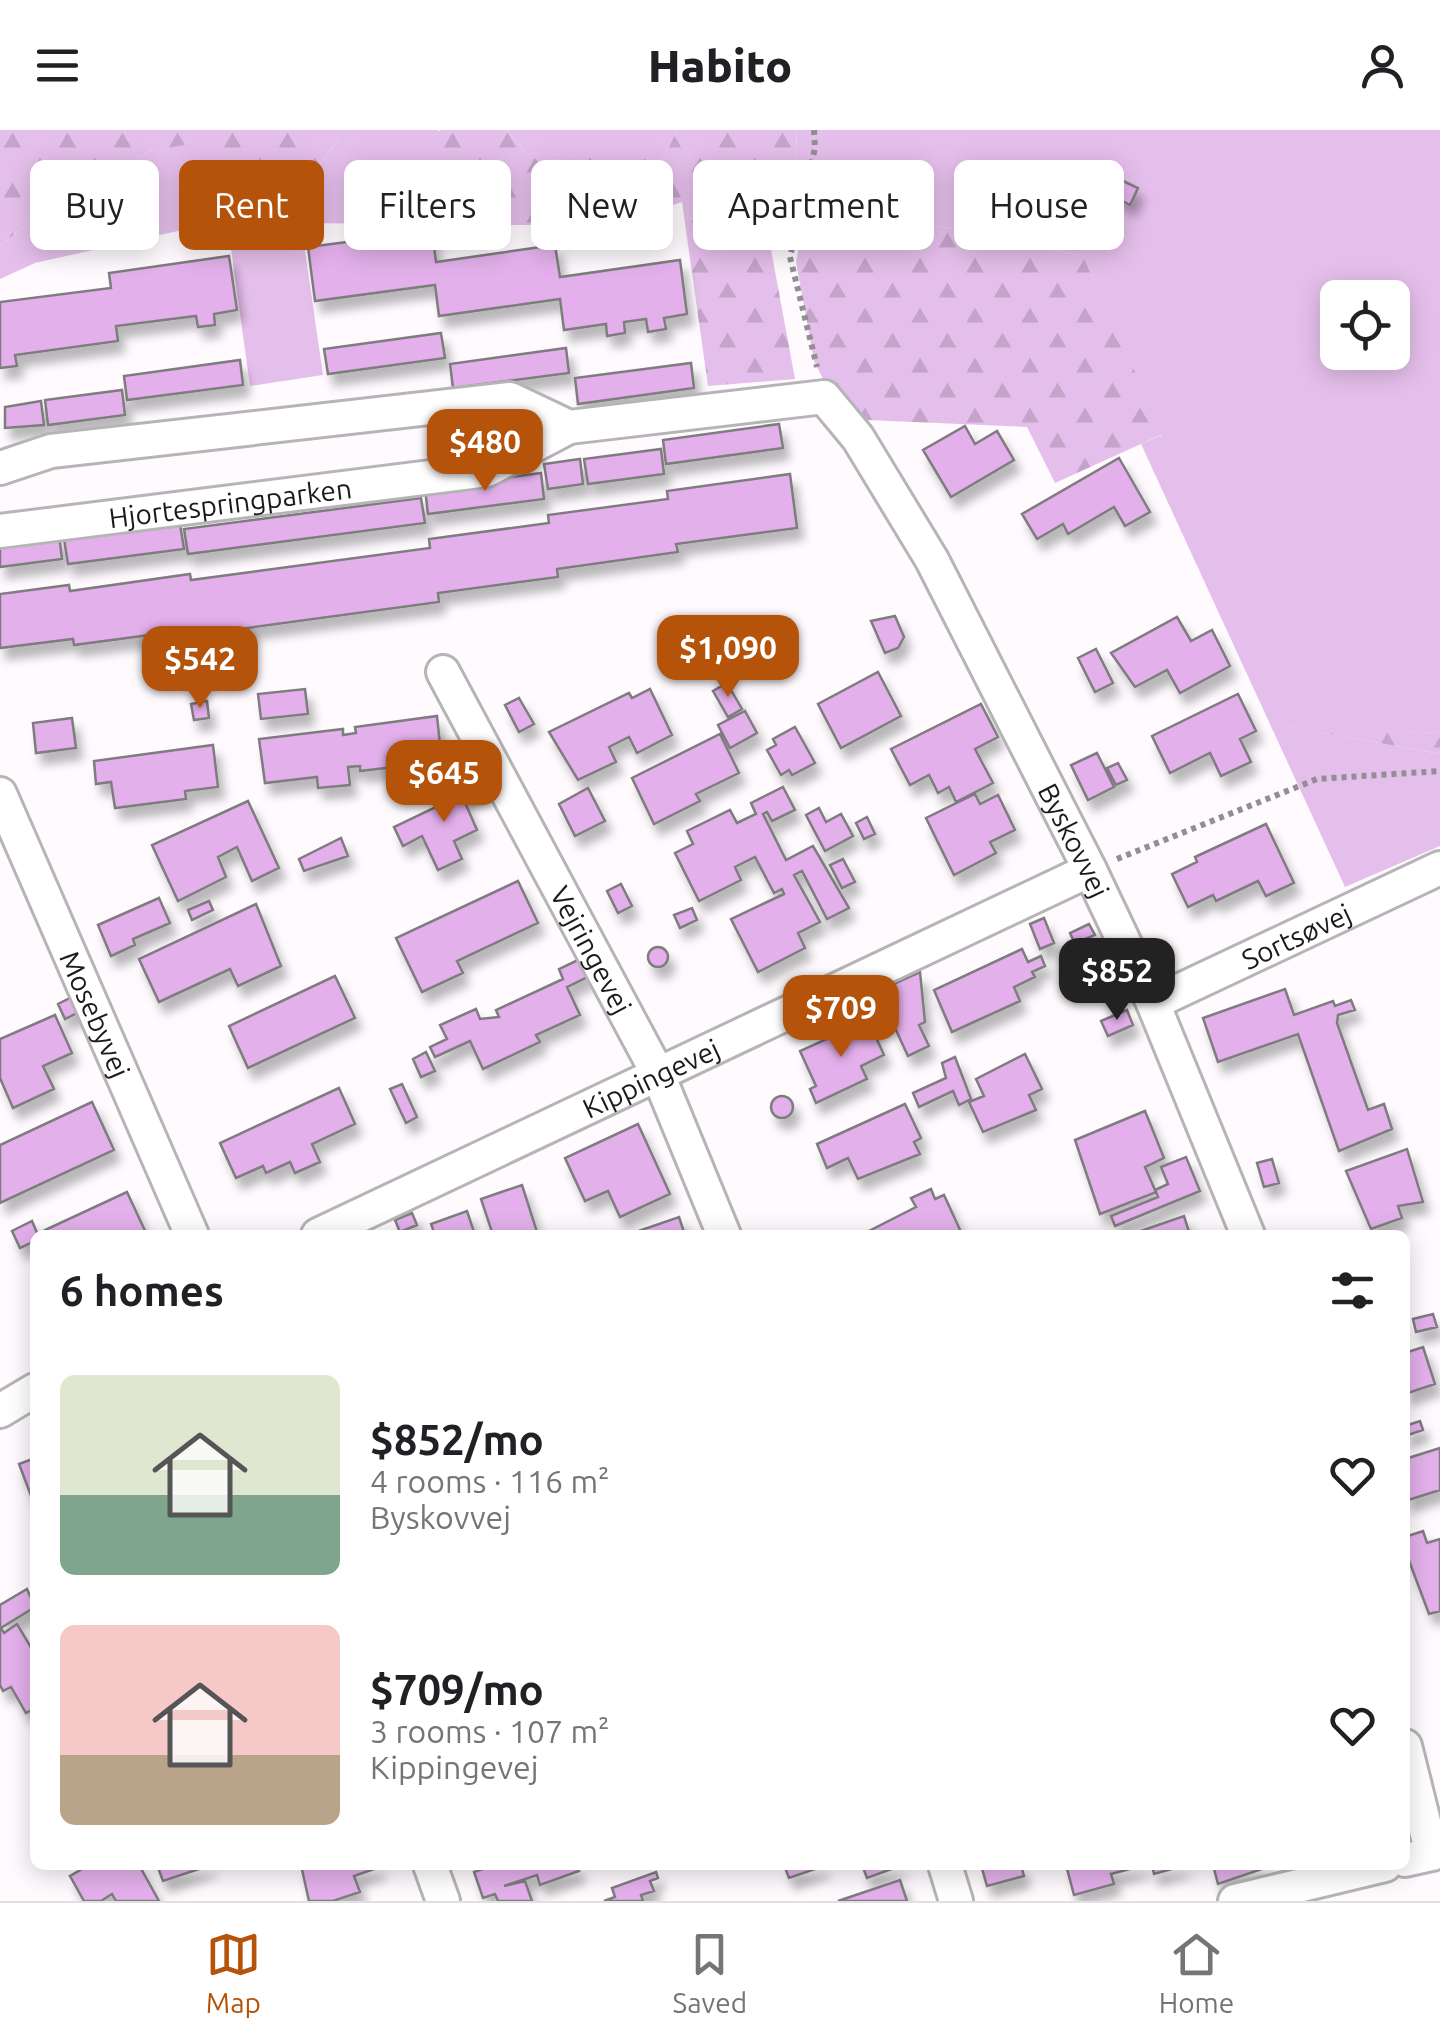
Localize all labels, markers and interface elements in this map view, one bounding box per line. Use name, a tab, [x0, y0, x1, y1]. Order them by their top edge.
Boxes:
icon: menu	[30, 38, 85, 93]
icon: person	[1355, 38, 1410, 93]
text: Habito	[648, 40, 792, 91]
chip: Buy	[30, 160, 159, 250]
chip: Rent	[179, 160, 324, 250]
chip: Filters	[344, 160, 511, 250]
chip: New	[531, 160, 673, 250]
chip: Apartment	[693, 160, 934, 250]
chip: House	[954, 160, 1124, 250]
map controls	[1320, 280, 1410, 370]
button: locate	[1320, 280, 1410, 370]
pin: $480	[426, 409, 544, 494]
text: $480	[449, 423, 521, 459]
street label: Hjortespringparken	[107, 472, 353, 533]
pin: $1,090	[647, 615, 809, 700]
pin: $542	[141, 626, 259, 711]
text: $1,090	[679, 629, 777, 665]
text: $542	[164, 640, 236, 676]
pin: $645	[385, 740, 503, 825]
text: $645	[408, 754, 480, 790]
street label: Byskovvej	[1033, 778, 1116, 902]
street label: Vejringevej	[545, 881, 638, 1019]
street label: Sortsøvej	[1236, 897, 1356, 975]
pin: $852	[1058, 938, 1176, 1023]
street label: Mosebyvej	[55, 946, 137, 1082]
text: $852	[1081, 952, 1153, 988]
pin: $709	[782, 975, 900, 1060]
text: $709	[805, 989, 877, 1025]
street label: Kippingevej	[577, 1032, 724, 1123]
icon: filters	[1325, 1263, 1380, 1318]
text: 6 homes	[60, 1267, 224, 1314]
icon: home	[140, 1415, 260, 1535]
text: $852/mo	[370, 1416, 544, 1463]
icon: heart	[1325, 1448, 1380, 1503]
text: 4 rooms · 116 m²	[370, 1463, 610, 1499]
text: Byskovvej	[370, 1499, 511, 1535]
icon: home	[140, 1665, 260, 1785]
text: $709/mo	[370, 1666, 544, 1713]
icon: heart	[1325, 1698, 1380, 1753]
text: 3 rooms · 107 m²	[370, 1713, 610, 1749]
text: Kippingevej	[370, 1749, 538, 1785]
tab: Map	[206, 1927, 261, 2018]
tab: Saved	[673, 1927, 747, 2018]
tab: Home	[1159, 1927, 1234, 2018]

